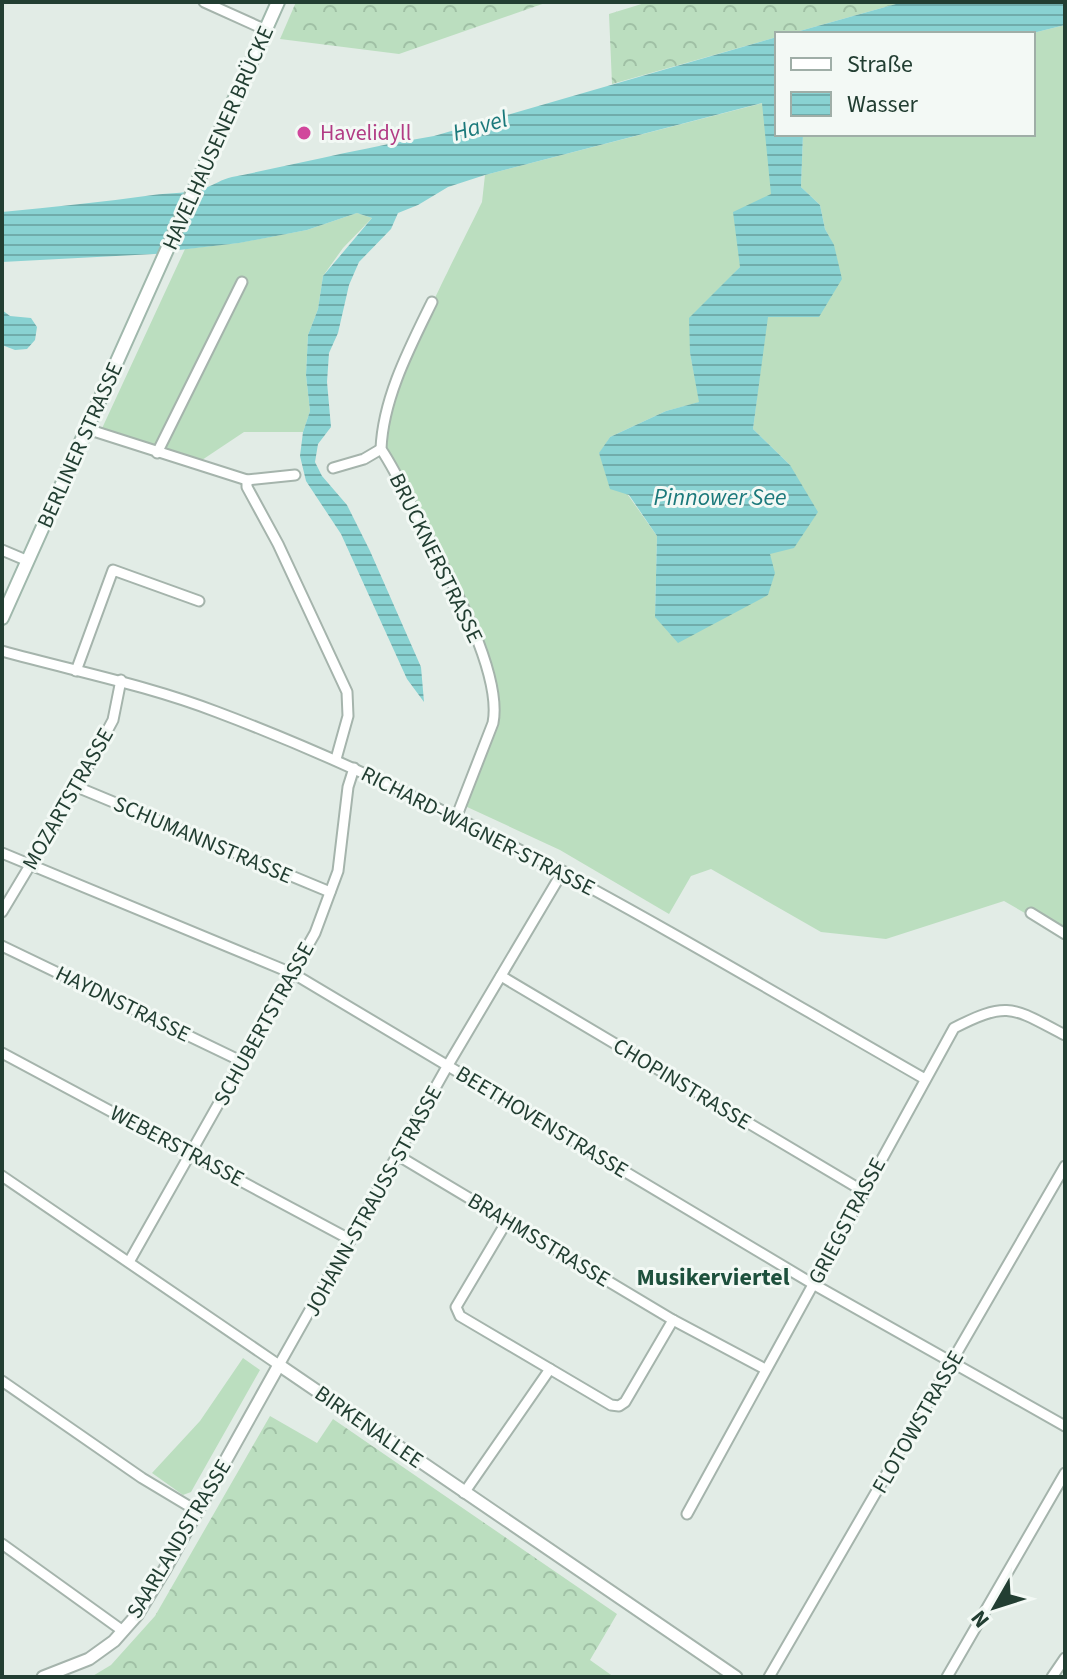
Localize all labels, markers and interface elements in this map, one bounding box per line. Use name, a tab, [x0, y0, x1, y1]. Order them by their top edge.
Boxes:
street label: HAVELHAUSENER BRÜCKE	[154, 21, 282, 255]
legend	[775, 32, 1035, 136]
text: Straße	[847, 47, 913, 82]
text: Wasser	[847, 87, 919, 122]
water label: Havel	[448, 101, 512, 151]
place label: Havelidyll	[320, 117, 411, 149]
marker: Havelidyll	[295, 124, 313, 142]
street label: BERLINER STRASSE	[29, 357, 131, 533]
street label: BRUCKNERSTRASSE	[381, 468, 491, 648]
water label: Pinnower See	[654, 480, 786, 515]
street label: MOZARTSTRASSE	[14, 722, 122, 876]
street label: RICHARD-WAGNER-STRASSE	[355, 758, 601, 904]
street label: SCHUMANNSTRASSE	[109, 788, 297, 892]
street label: SCHUBERTSTRASSE	[206, 936, 322, 1112]
street label: HAYDNSTRASSE	[50, 958, 196, 1050]
street label: CHOPINSTRASSE	[607, 1030, 757, 1138]
street label: BEETHOVENSTRASSE	[450, 1058, 634, 1186]
street label: JOHANN-STRAUSS-STRASSE	[296, 1080, 450, 1322]
street label: WEBERSTRASSE	[104, 1097, 250, 1195]
street label: GRIEGSTRASSE	[800, 1152, 894, 1290]
street label: BRAHMSSTRASSE	[462, 1185, 616, 1295]
district label: Musikerviertel	[636, 1260, 790, 1295]
street label: FLOTOWSTRASSE	[864, 1345, 972, 1499]
street label: BIRKENALLEE	[308, 1378, 430, 1476]
street label: SAARLANDSTRASSE	[119, 1453, 239, 1625]
north arrow	[955, 1567, 1035, 1647]
text: N	[963, 1603, 997, 1635]

